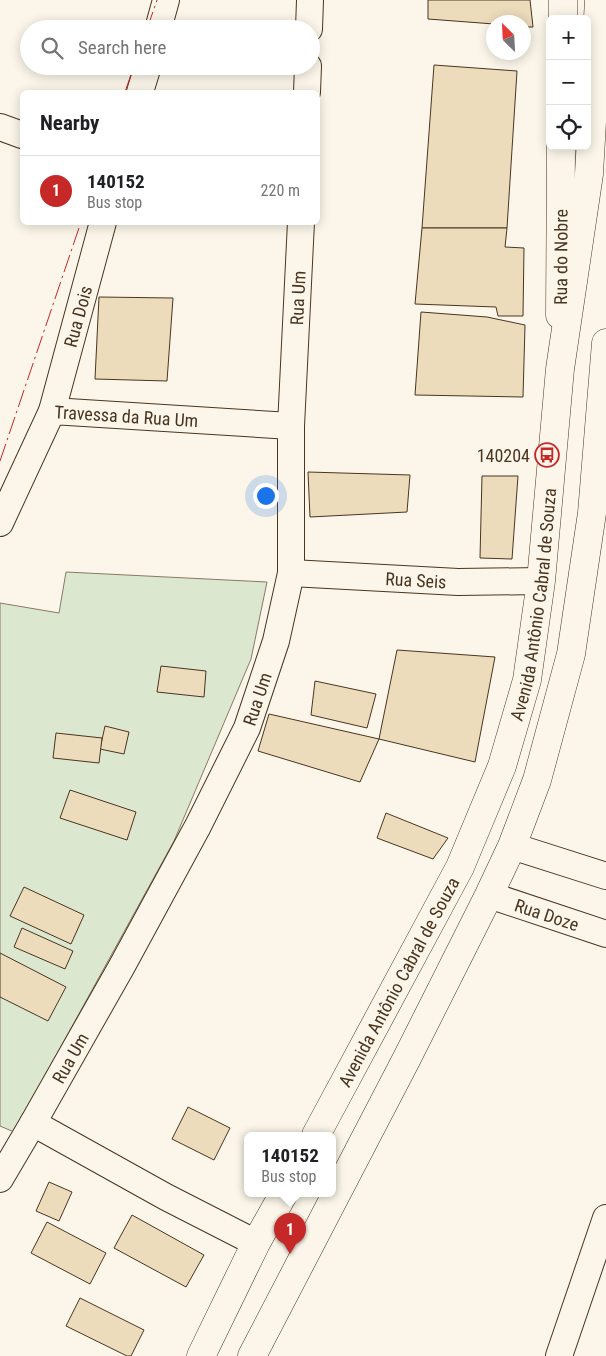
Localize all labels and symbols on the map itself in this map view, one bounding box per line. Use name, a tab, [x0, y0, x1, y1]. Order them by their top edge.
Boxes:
north arrow	[486, 15, 531, 60]
street label: Rua do Nobre	[550, 209, 571, 305]
street label: Rua Um	[285, 270, 309, 326]
street label: Rua Dois	[59, 283, 96, 349]
street label: Travessa da Rua Um	[54, 401, 199, 431]
bus stop icon: 140204	[534, 442, 560, 468]
place label: 140204	[477, 445, 530, 466]
your location	[253, 483, 279, 509]
street label: Avenida Antônio Cabral de Souza	[505, 487, 560, 723]
street label: Rua Seis	[385, 568, 447, 592]
street label: Rua Um	[238, 670, 275, 728]
street label: Avenida Antônio Cabral de Souza	[334, 873, 463, 1090]
street label: Rua Doze	[512, 894, 582, 935]
street label: Rua Um	[47, 1029, 93, 1087]
pin: 1	[274, 1213, 306, 1254]

